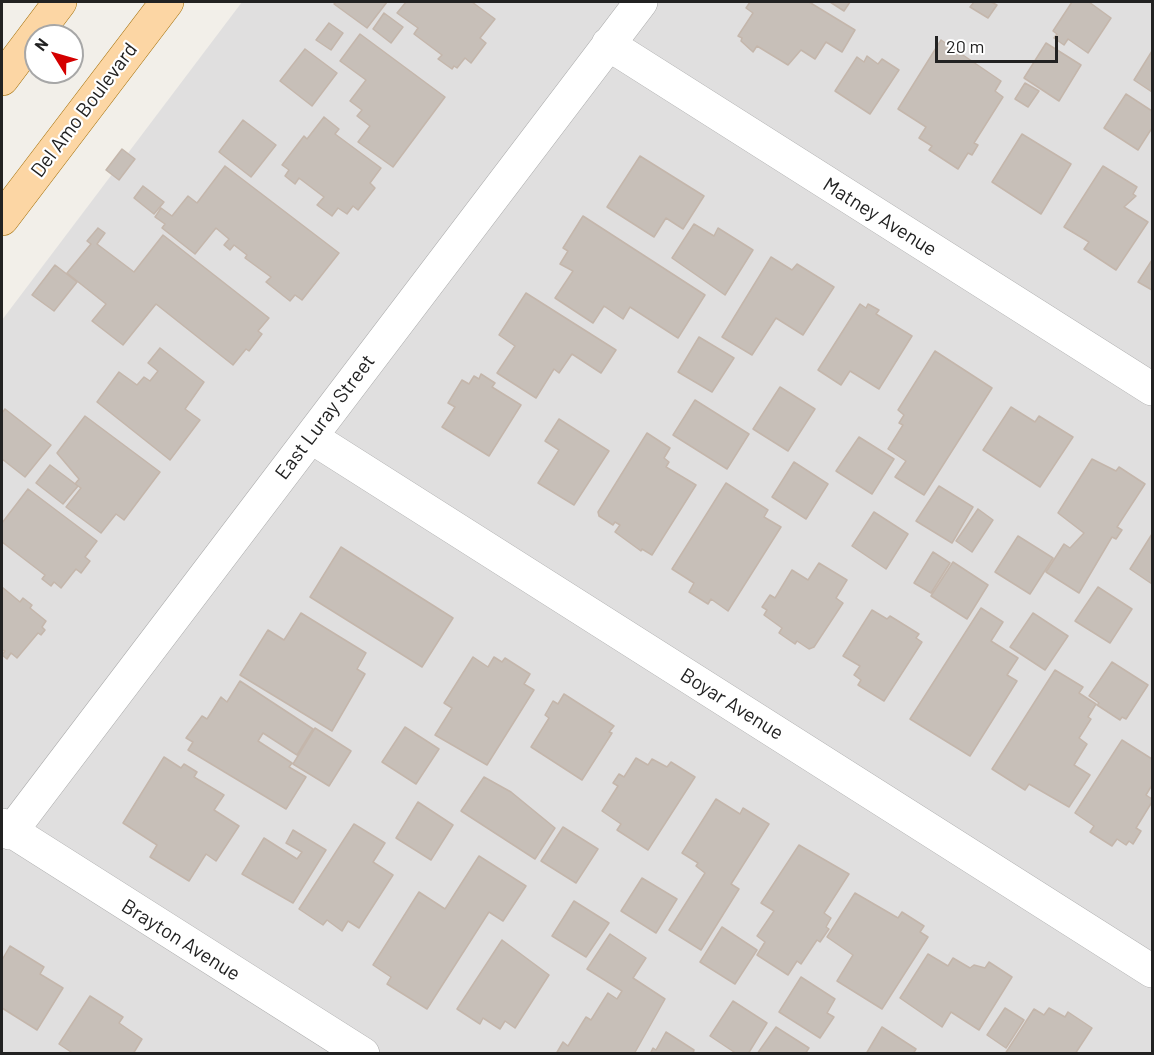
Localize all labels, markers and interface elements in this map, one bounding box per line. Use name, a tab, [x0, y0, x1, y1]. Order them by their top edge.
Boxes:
north arrow	[24, 24, 84, 84]
scale bar	[938, 24, 1061, 62]
text: N	[30, 34, 52, 54]
text: 20 m	[946, 35, 984, 57]
street label: Del Amo Boulevard	[26, 38, 142, 182]
street label: Matney Avenue	[819, 173, 941, 261]
street label: East Luray Street	[270, 350, 380, 484]
street label: Boyar Avenue	[676, 663, 788, 745]
street label: Brayton Avenue	[117, 894, 245, 986]

